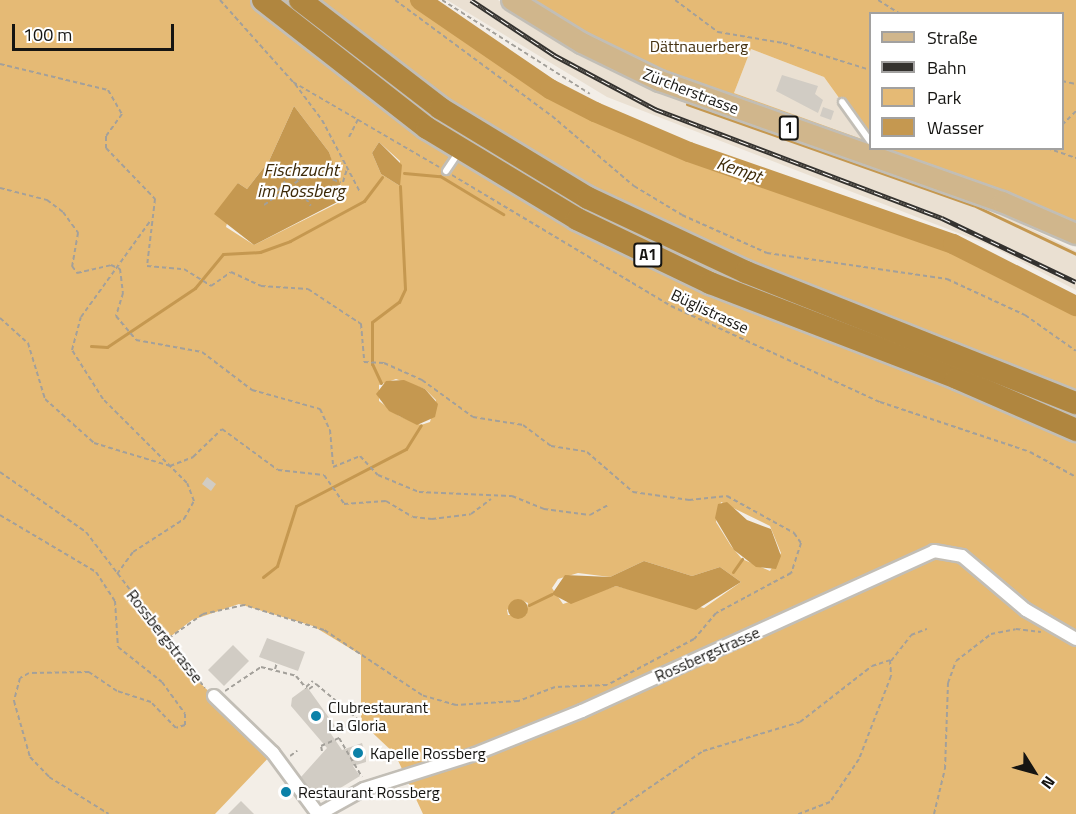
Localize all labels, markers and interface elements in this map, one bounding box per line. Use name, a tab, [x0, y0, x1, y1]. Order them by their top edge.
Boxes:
scale bar	[15, 12, 177, 50]
legend	[869, 12, 1064, 150]
text: 100 m	[23, 21, 72, 48]
text: Straße	[927, 24, 978, 51]
park label: Dättnauerberg	[650, 36, 748, 56]
text: Bahn	[927, 54, 966, 81]
street label: Zürcherstrasse	[640, 64, 742, 118]
text: Park	[927, 84, 961, 111]
text: Wasser	[927, 114, 984, 141]
road number: 1	[778, 116, 800, 140]
water label: Kempt	[714, 152, 764, 188]
water label: Fischzucht im Rossberg	[257, 160, 345, 202]
road number: A1	[633, 243, 663, 267]
street label: Büglistrasse	[668, 285, 752, 337]
street label: Rossbergstrasse	[123, 586, 207, 686]
street label: Rossbergstrasse	[652, 622, 762, 686]
place label: Clubrestaurant La Gloria	[328, 697, 428, 735]
marker: Clubrestaurant La Gloria	[309, 709, 323, 723]
north arrow	[1004, 742, 1064, 802]
place label: Kapelle Rossberg	[370, 743, 486, 763]
marker: Kapelle Rossberg	[351, 746, 365, 760]
text: N	[1035, 771, 1061, 794]
place label: Restaurant Rossberg	[298, 782, 440, 802]
marker: Restaurant Rossberg	[279, 785, 293, 799]

